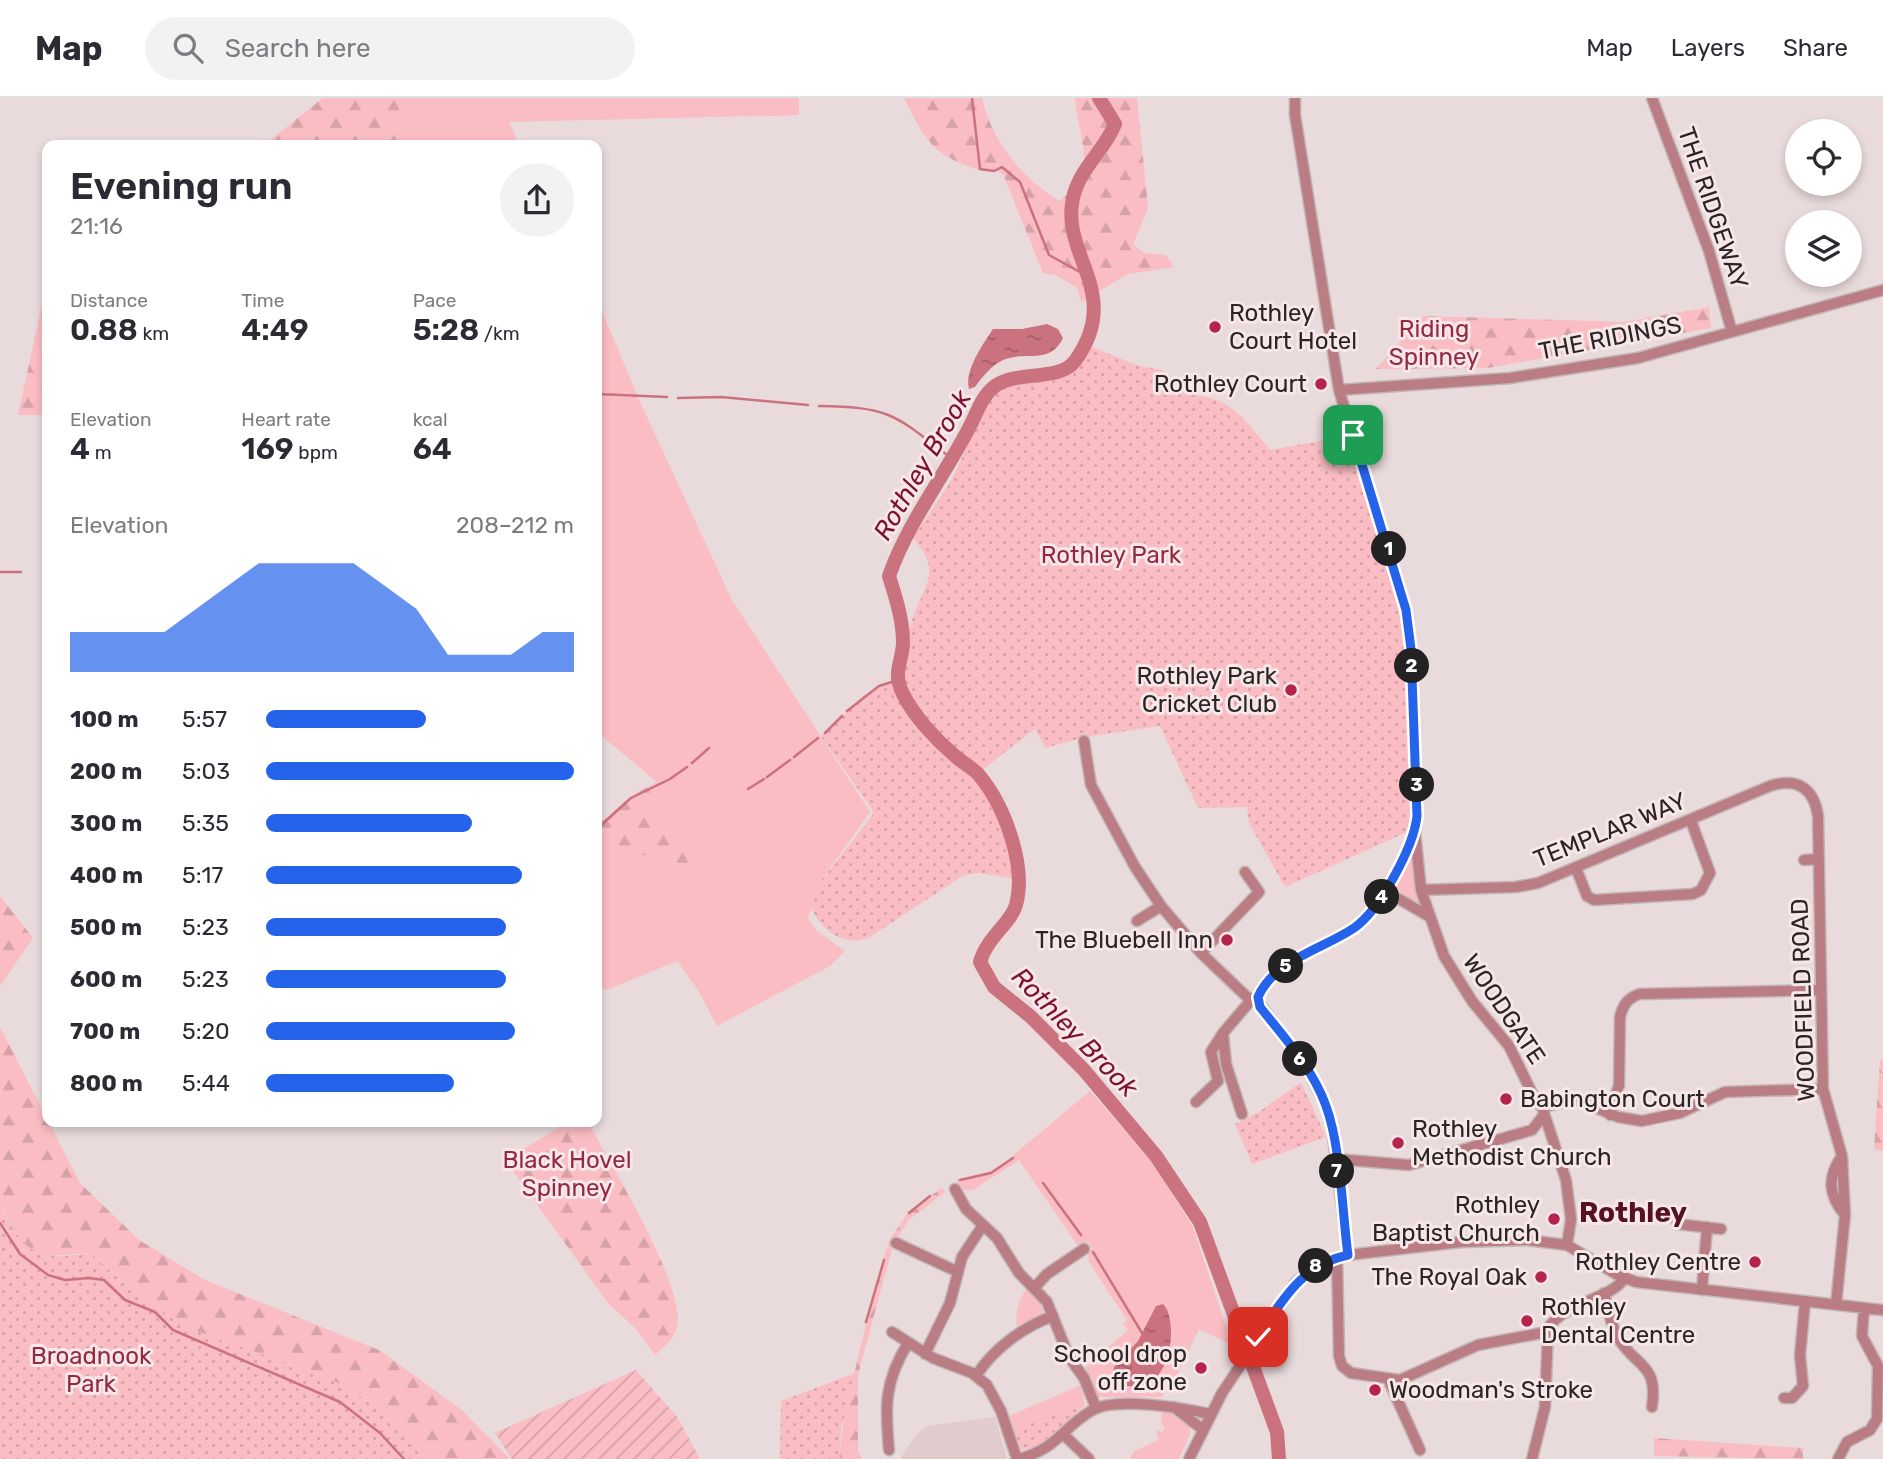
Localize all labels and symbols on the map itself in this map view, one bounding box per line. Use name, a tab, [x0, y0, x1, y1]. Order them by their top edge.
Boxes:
street label: THE RIDGEWAY	[1672, 123, 1754, 293]
place label: Rothley Court Hotel	[1229, 299, 1357, 355]
street label: THE RIDINGS	[1536, 310, 1684, 366]
park label: Riding Spinney	[1389, 315, 1479, 371]
marker: Rothley Court Hotel	[1207, 319, 1223, 335]
place label: Rothley Court	[1154, 370, 1307, 398]
marker: Rothley Court	[1313, 376, 1329, 392]
water label: Rothley Brook	[867, 384, 978, 546]
pin	[1323, 405, 1383, 465]
pin: 1	[1372, 532, 1406, 566]
park label: Rothley Park	[1041, 541, 1182, 569]
pin: 2	[1394, 648, 1430, 684]
place label: Rothley Park Cricket Club	[1137, 662, 1278, 718]
marker: Rothley Park Cricket Club	[1283, 682, 1299, 698]
pin: 3	[1400, 768, 1434, 802]
street label: TEMPLAR WAY	[1530, 787, 1690, 873]
pin: 4	[1364, 880, 1400, 914]
street label: WOODFIELD ROAD	[1785, 898, 1821, 1102]
place label: The Bluebell Inn	[1035, 926, 1213, 954]
marker: The Bluebell Inn	[1219, 932, 1235, 948]
pin: 5	[1268, 948, 1304, 984]
street label: WOODGATE	[1457, 949, 1551, 1069]
water label: Rothley Brook	[1005, 961, 1145, 1104]
pin: 6	[1282, 1042, 1318, 1076]
place label: Babington Court	[1520, 1085, 1705, 1113]
marker: Babington Court	[1498, 1091, 1514, 1107]
place label: Rothley Methodist Church	[1412, 1115, 1612, 1171]
marker: Rothley Methodist Church	[1390, 1135, 1406, 1151]
park label: Black Hovel Spinney	[503, 1146, 631, 1202]
pin: 7	[1320, 1154, 1354, 1188]
place label: Rothley Baptist Church	[1372, 1191, 1540, 1247]
district label: Rothley	[1579, 1196, 1687, 1229]
marker: Rothley Baptist Church	[1546, 1211, 1562, 1227]
pin: 8	[1298, 1248, 1334, 1284]
place label: Rothley Centre	[1575, 1248, 1741, 1276]
marker: Rothley Centre	[1747, 1254, 1763, 1270]
place label: The Royal Oak	[1371, 1263, 1528, 1291]
marker: The Royal Oak	[1533, 1269, 1549, 1285]
place label: Rothley Dental Centre	[1541, 1293, 1695, 1349]
pin	[1228, 1307, 1288, 1367]
marker: Rothley Dental Centre	[1519, 1313, 1535, 1329]
place label: School drop off zone	[1054, 1340, 1187, 1396]
park label: Broadnook Park	[31, 1342, 152, 1398]
marker: School drop off zone	[1193, 1360, 1209, 1376]
place label: Woodman's Stroke	[1389, 1376, 1593, 1404]
marker: Woodman's Stroke	[1367, 1382, 1383, 1398]

